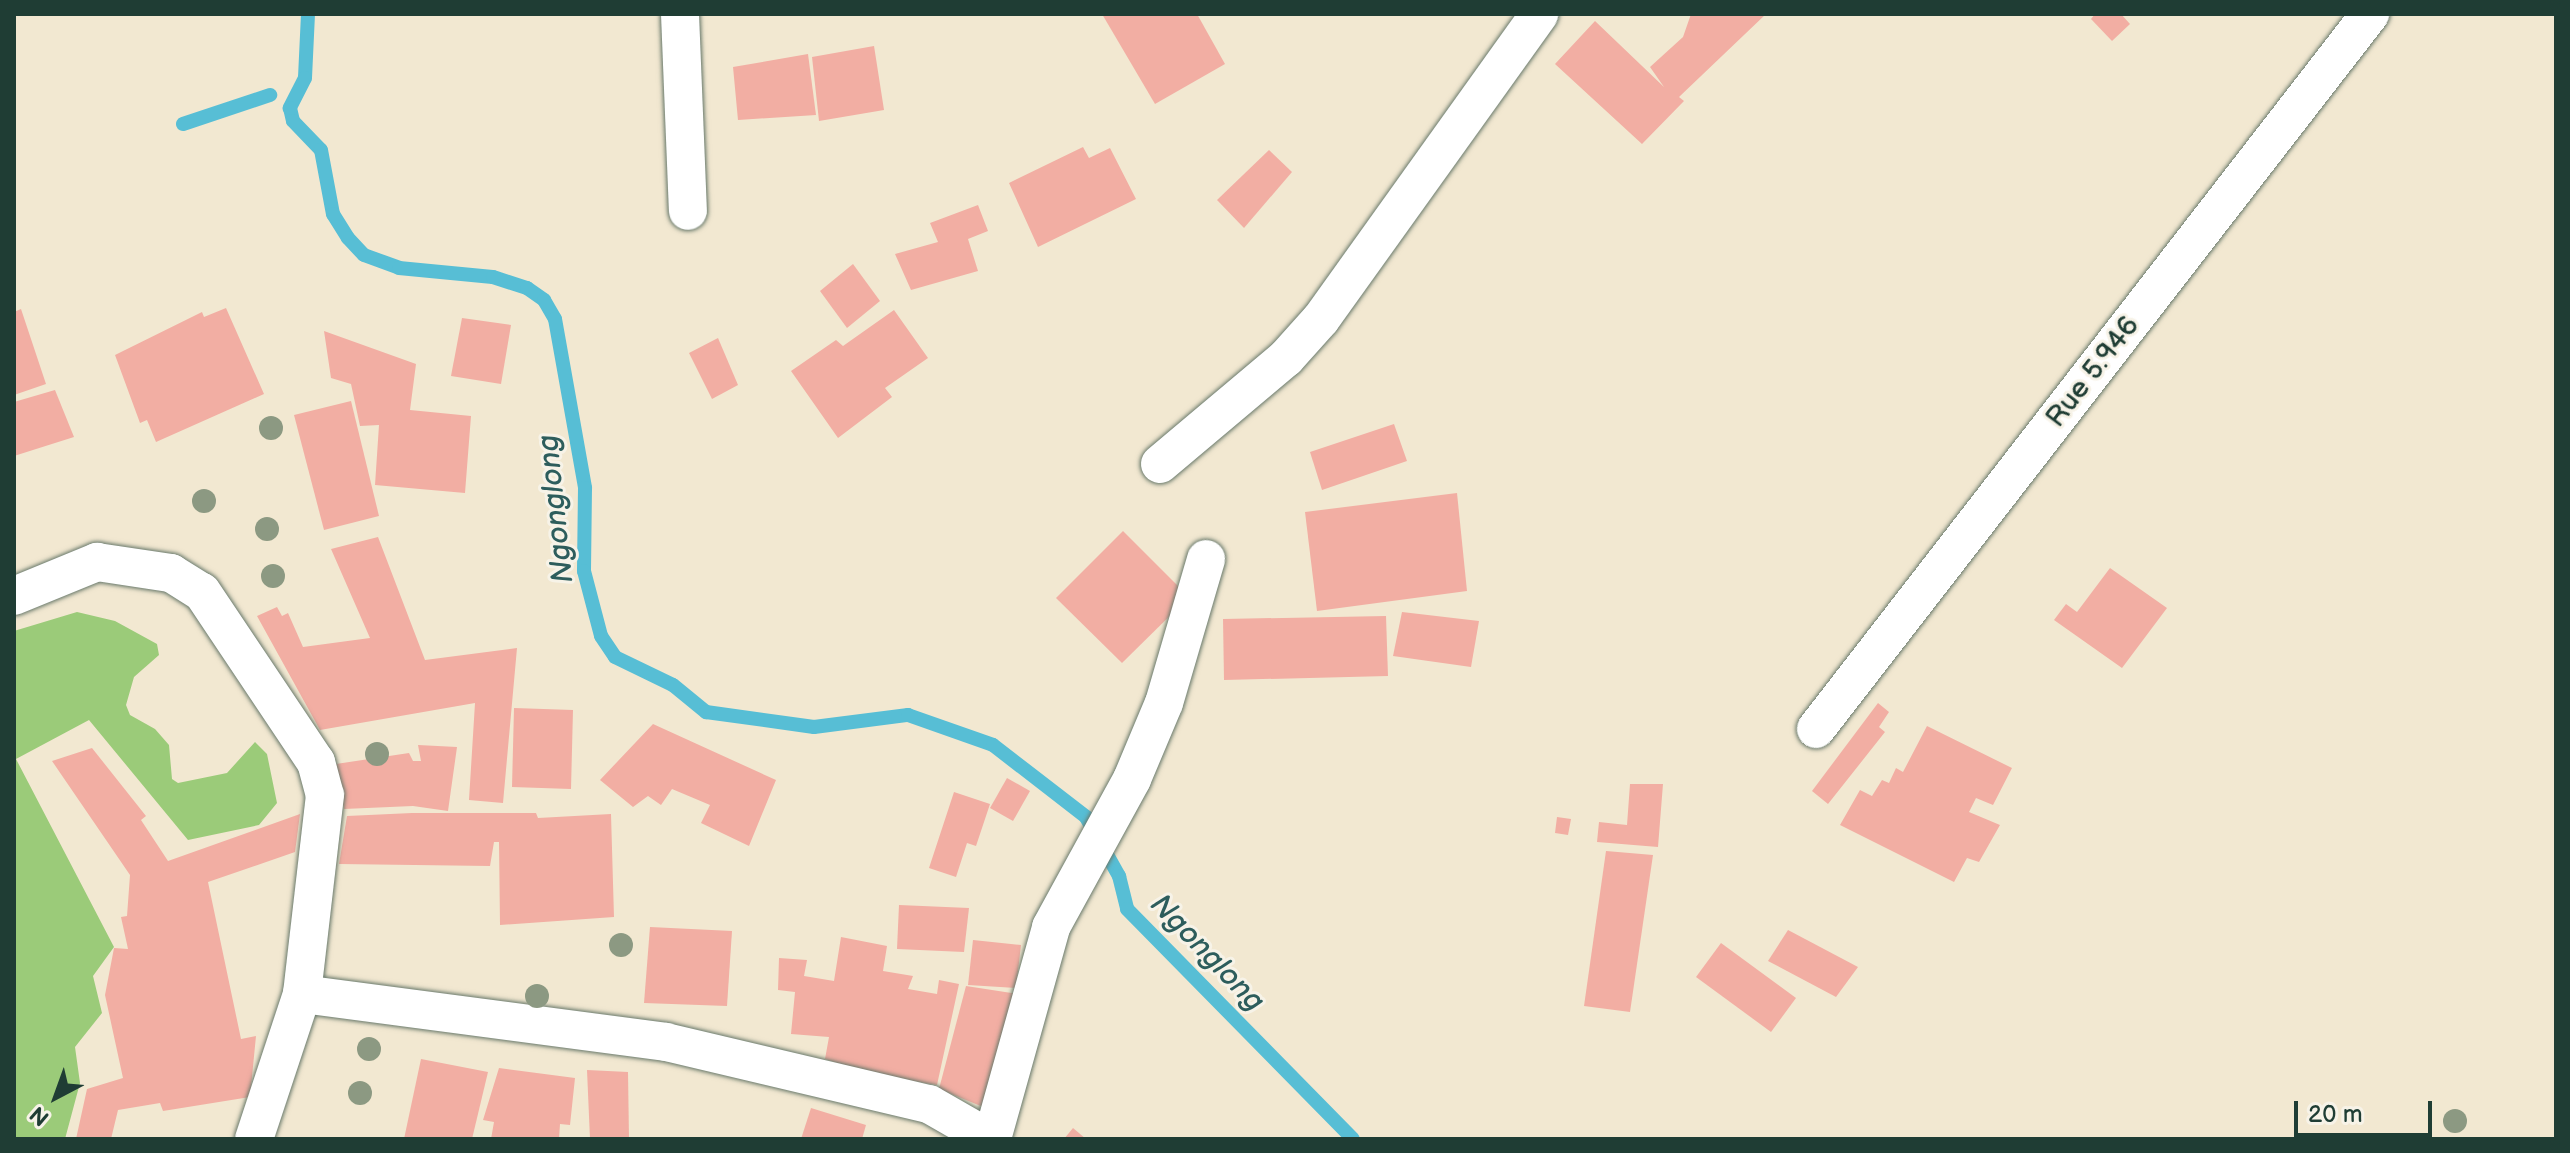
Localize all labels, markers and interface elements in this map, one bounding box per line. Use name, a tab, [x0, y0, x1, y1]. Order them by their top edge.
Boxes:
street label: Rue 5.946	[2039, 310, 2147, 434]
water label: Ngonglong	[530, 433, 582, 585]
water label: Ngonglong	[1142, 887, 1272, 1019]
north arrow	[16, 1057, 96, 1137]
scale bar	[2298, 1085, 2436, 1135]
text: N	[25, 1100, 55, 1131]
text: 20 m	[2308, 1100, 2363, 1129]

